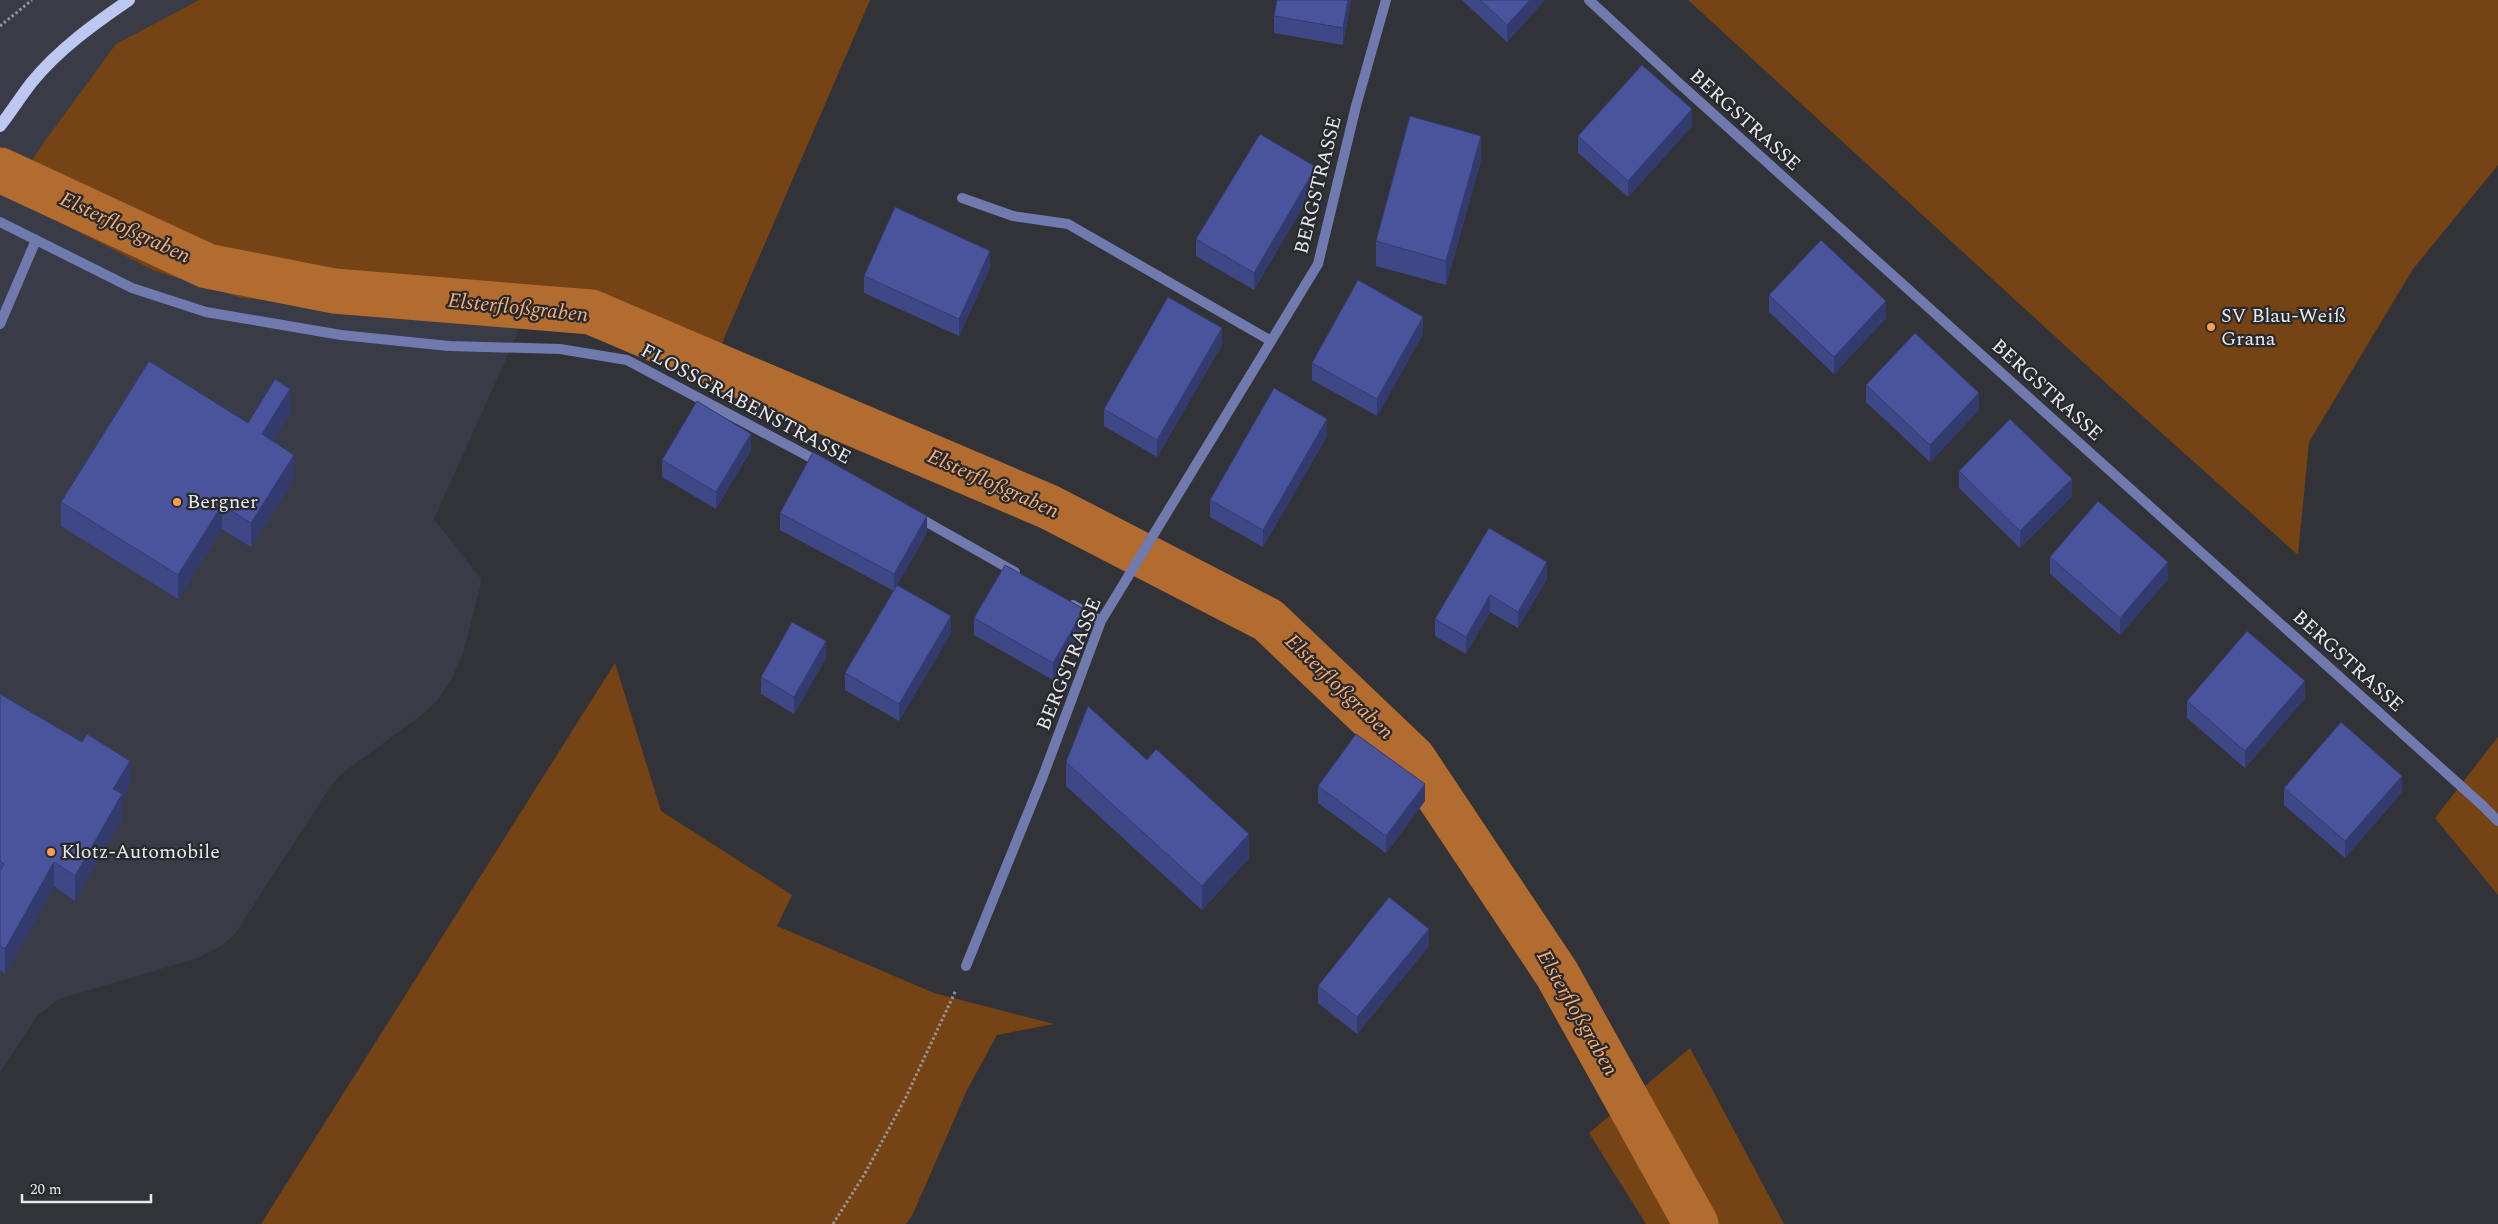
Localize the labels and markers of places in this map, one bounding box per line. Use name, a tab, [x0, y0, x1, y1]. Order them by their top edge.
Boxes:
place label: SV Blau-Weiß Grana	[2221, 301, 2346, 354]
marker: SV Blau-Weiß Grana	[2205, 321, 2217, 333]
place label: Bergner	[187, 487, 258, 517]
marker: Bergner	[171, 496, 183, 508]
place label: Klotz-Automobile	[61, 837, 220, 867]
marker: Klotz-Automobile	[45, 846, 57, 858]

